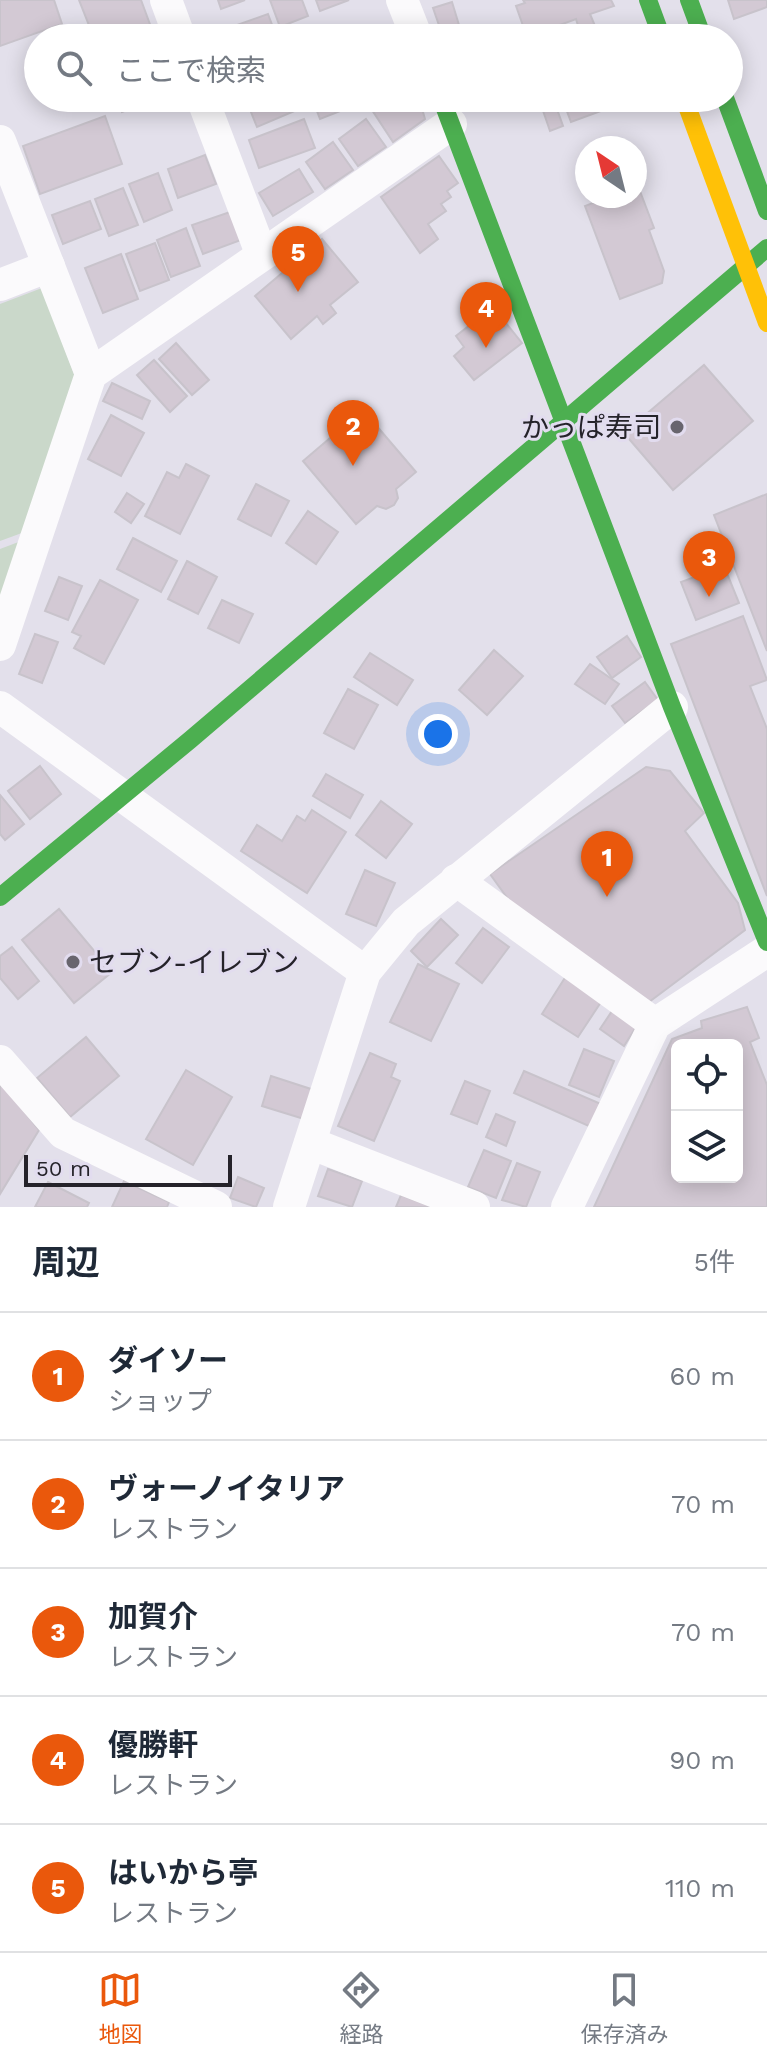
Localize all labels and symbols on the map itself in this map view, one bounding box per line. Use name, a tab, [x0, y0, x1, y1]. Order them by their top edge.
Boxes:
north arrow	[575, 136, 647, 208]
pin: 5	[272, 226, 324, 292]
pin: 4	[460, 282, 512, 348]
pin: 2	[327, 400, 379, 466]
place label: かっぱ寿司	[521, 411, 661, 444]
marker: かっぱ寿司	[668, 418, 686, 436]
pin: 3	[683, 531, 735, 597]
your location	[418, 714, 458, 754]
pin: 1	[581, 831, 633, 897]
place label: セブン-イレブン	[89, 946, 299, 979]
marker: セブン-イレブン	[64, 953, 82, 971]
scale bar	[24, 1151, 232, 1187]

